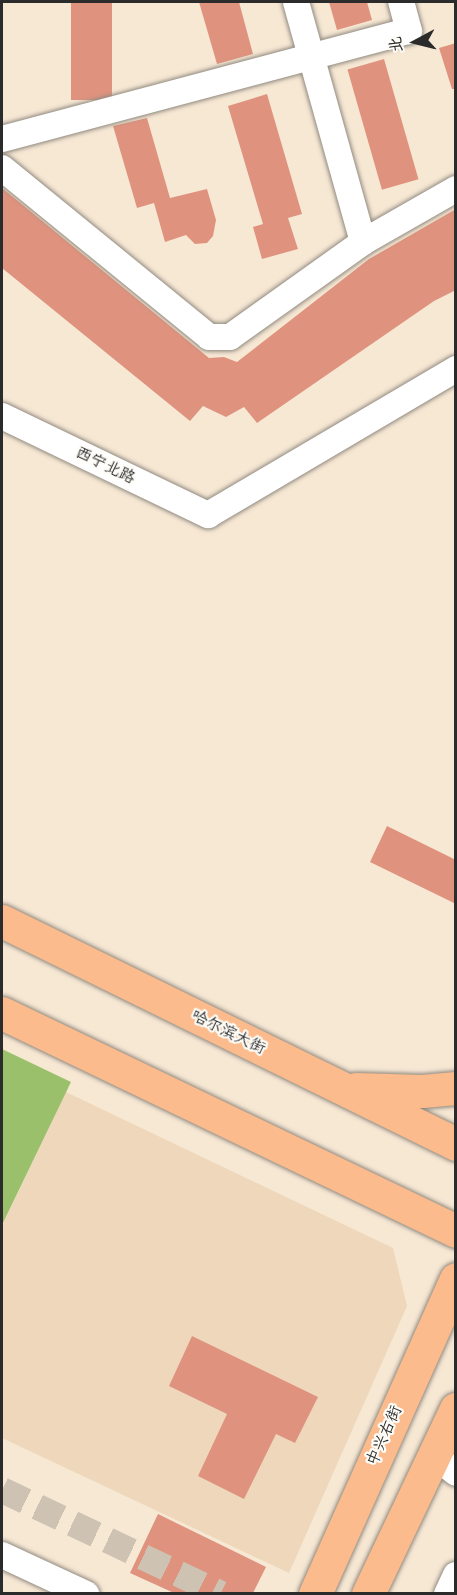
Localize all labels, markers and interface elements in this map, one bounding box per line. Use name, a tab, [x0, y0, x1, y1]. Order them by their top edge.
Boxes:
north arrow	[385, 12, 445, 72]
text: 北	[383, 35, 410, 54]
street label: 西宁北路	[72, 443, 138, 489]
street label: 哈尔滨大街	[188, 1007, 268, 1059]
street label: 中兴右街	[363, 1403, 407, 1469]

